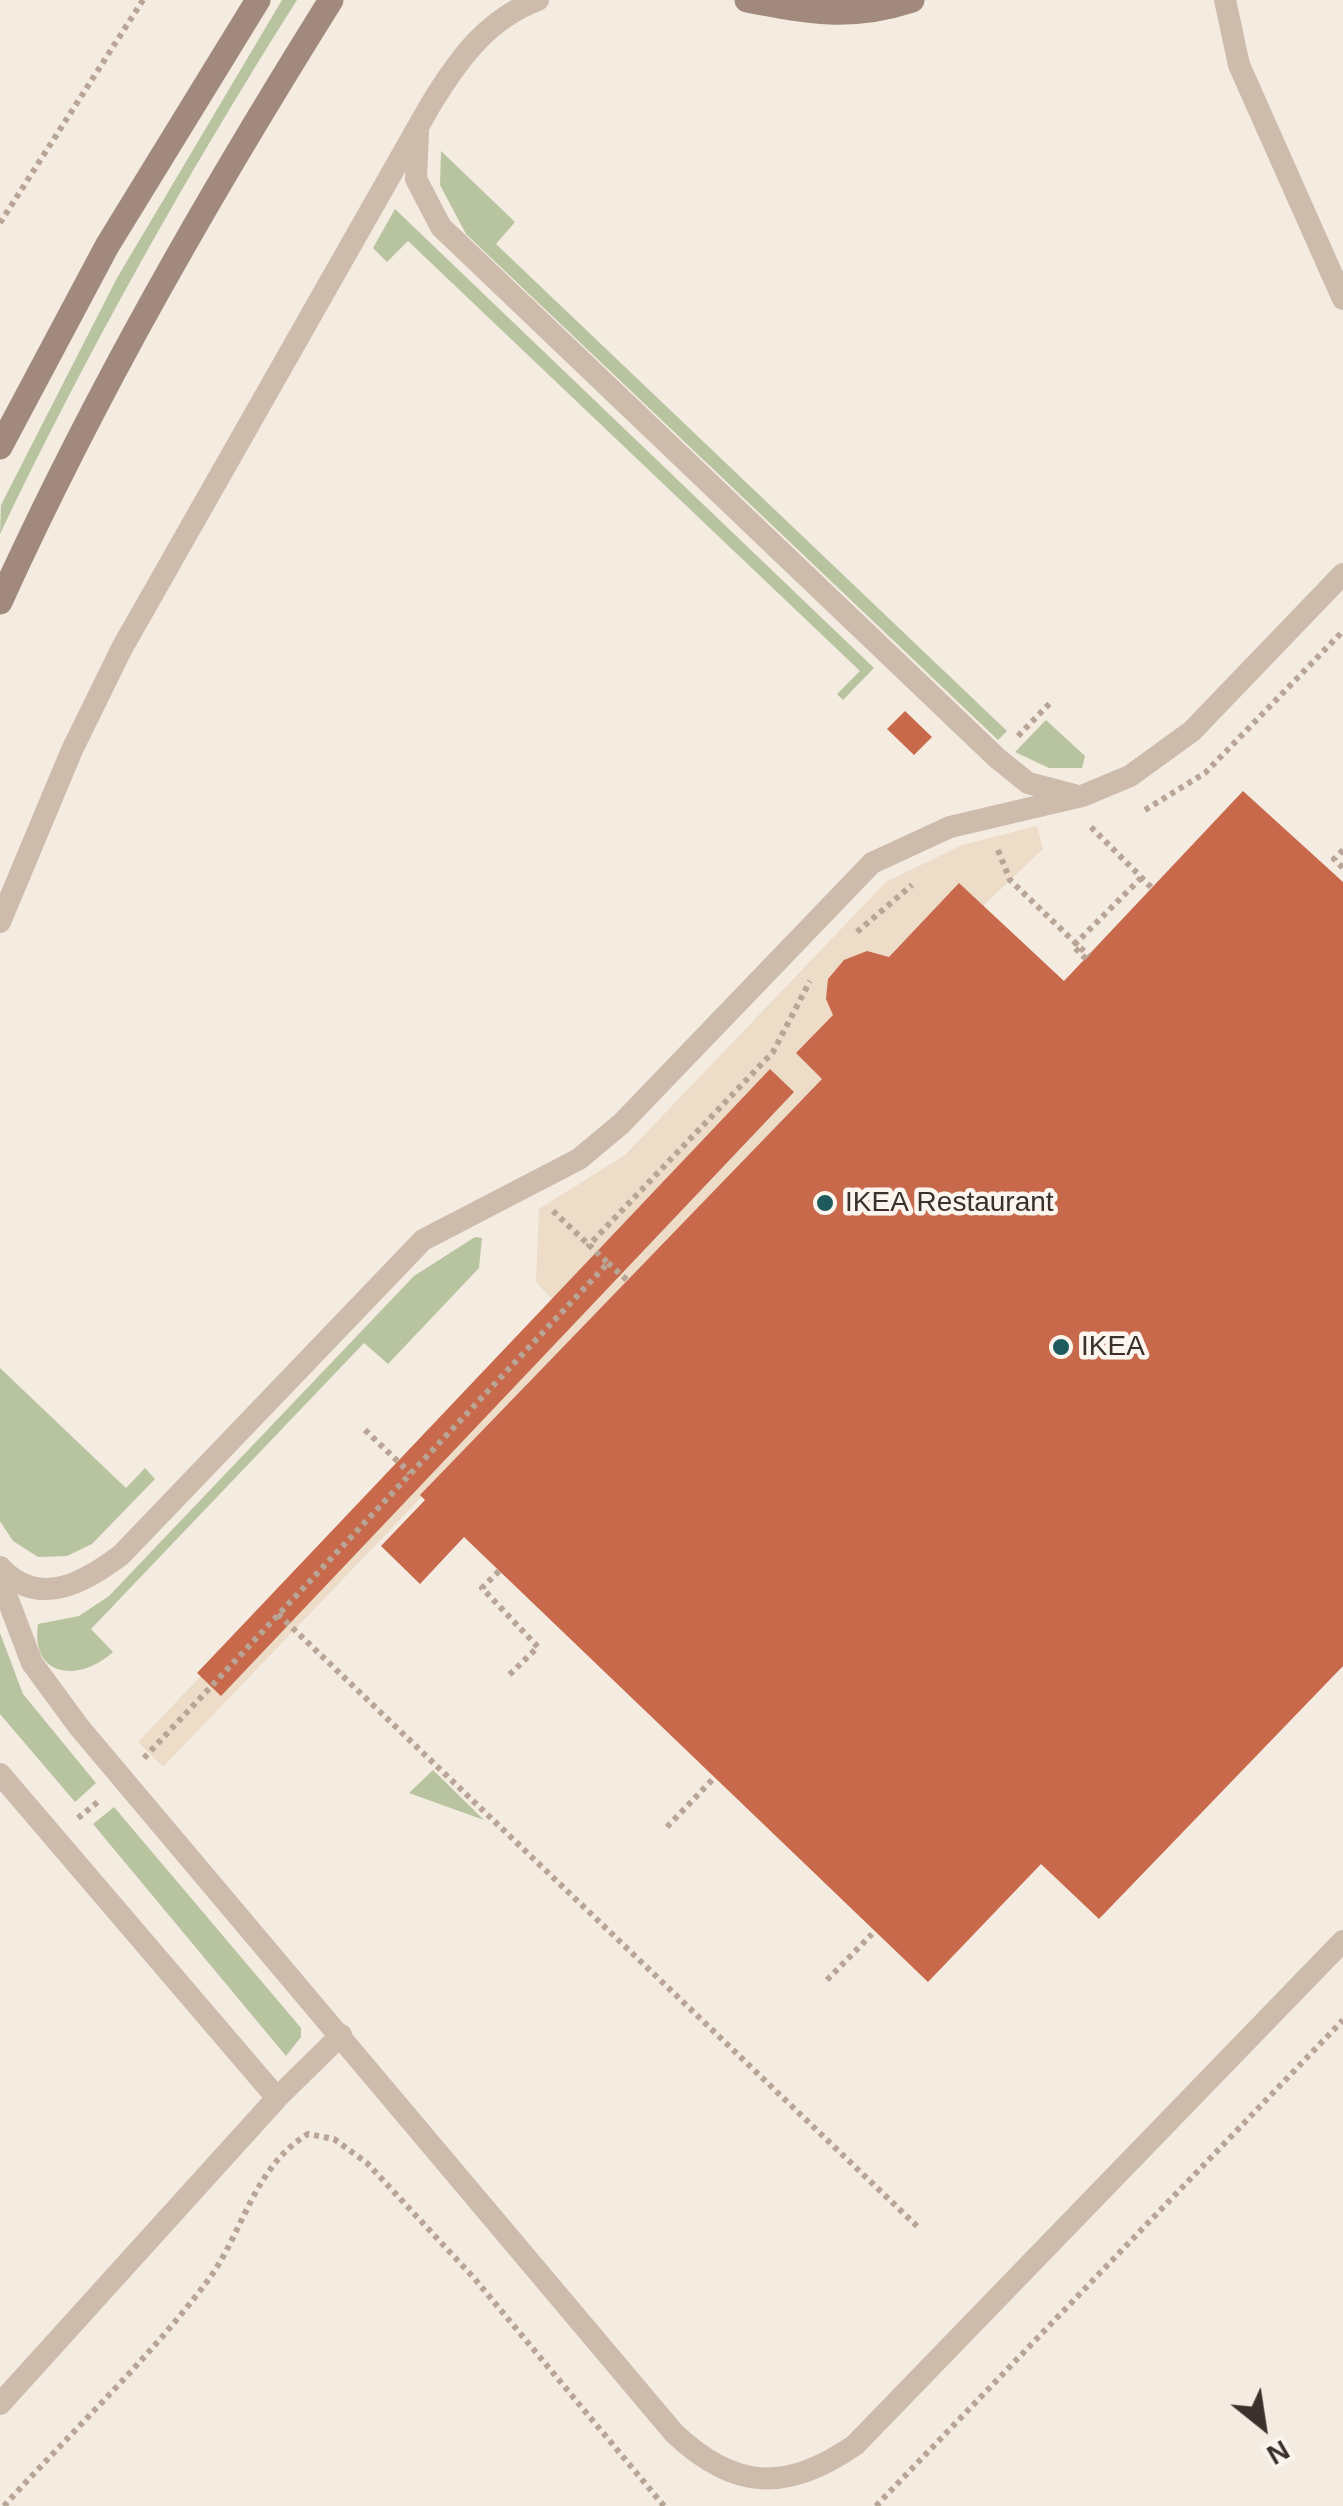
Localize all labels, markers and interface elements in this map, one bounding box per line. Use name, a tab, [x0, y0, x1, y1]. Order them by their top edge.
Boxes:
place label: IKEA Restaurant	[845, 1186, 1054, 1220]
marker: IKEA Restaurant	[814, 1192, 836, 1214]
place label: IKEA	[1081, 1330, 1145, 1364]
marker: IKEA	[1050, 1336, 1072, 1358]
north arrow	[1213, 2376, 1313, 2476]
text: N	[1262, 2434, 1295, 2471]

